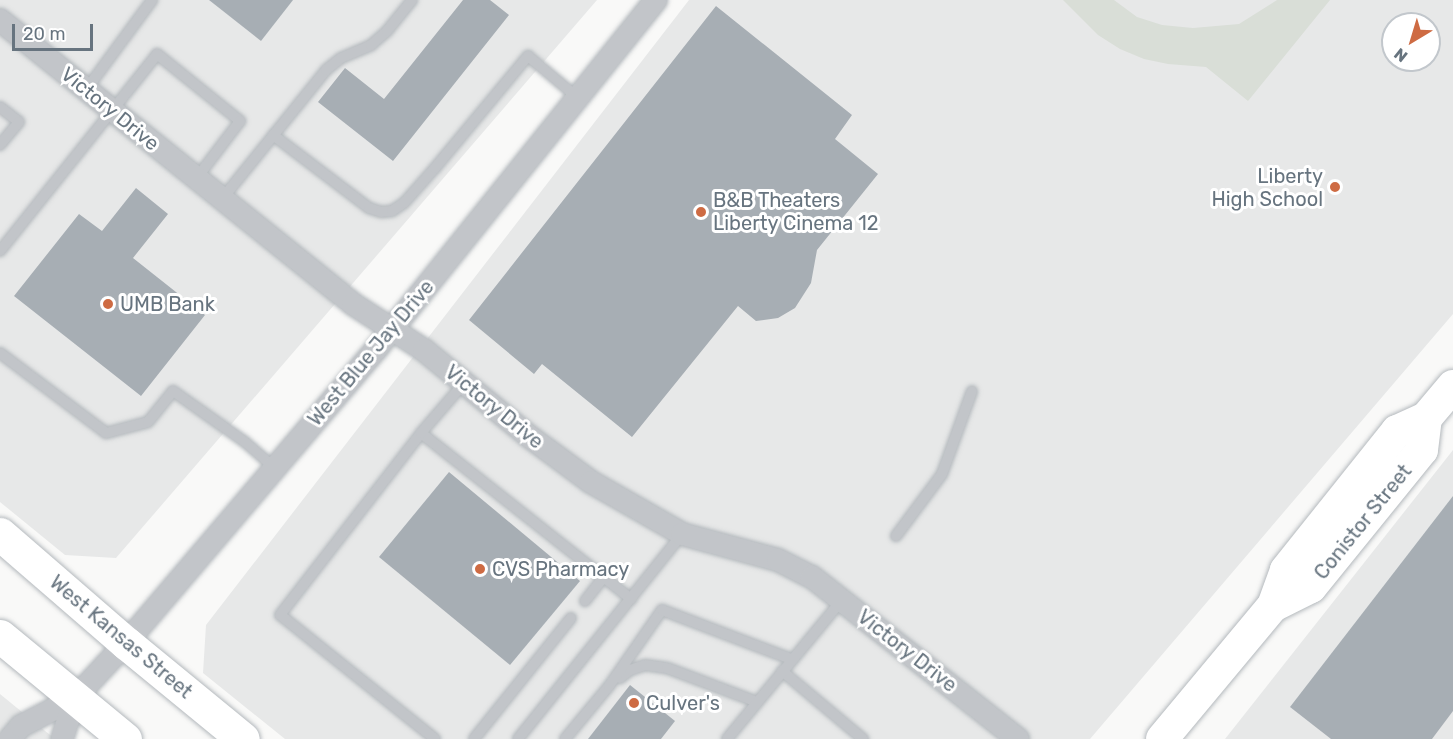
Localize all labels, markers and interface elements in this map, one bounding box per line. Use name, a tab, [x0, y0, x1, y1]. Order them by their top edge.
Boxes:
scale bar	[15, 12, 96, 50]
north arrow	[1381, 12, 1441, 72]
text: 20 m	[23, 23, 65, 45]
text: N	[1390, 44, 1411, 66]
street label: Victory Drive	[56, 62, 164, 156]
place label: Liberty High School	[1211, 164, 1323, 211]
marker: Liberty High School	[1328, 180, 1342, 194]
place label: B&B Theaters Liberty Cinema 12	[713, 189, 879, 236]
marker: B&B Theaters Liberty Cinema 12	[694, 205, 708, 219]
street label: West Blue Jay Drive	[303, 275, 439, 431]
place label: UMB Bank	[120, 292, 215, 316]
marker: UMB Bank	[101, 297, 115, 311]
street label: Victory Drive	[440, 360, 548, 454]
street label: Conistor Street	[1309, 459, 1417, 585]
place label: CVS Pharmacy	[492, 557, 629, 581]
marker: CVS Pharmacy	[473, 562, 487, 576]
street label: West Kansas Street	[45, 570, 197, 704]
street label: Victory Drive	[852, 605, 962, 697]
place label: Culver's	[646, 691, 720, 715]
marker: Culver's	[627, 696, 641, 710]

